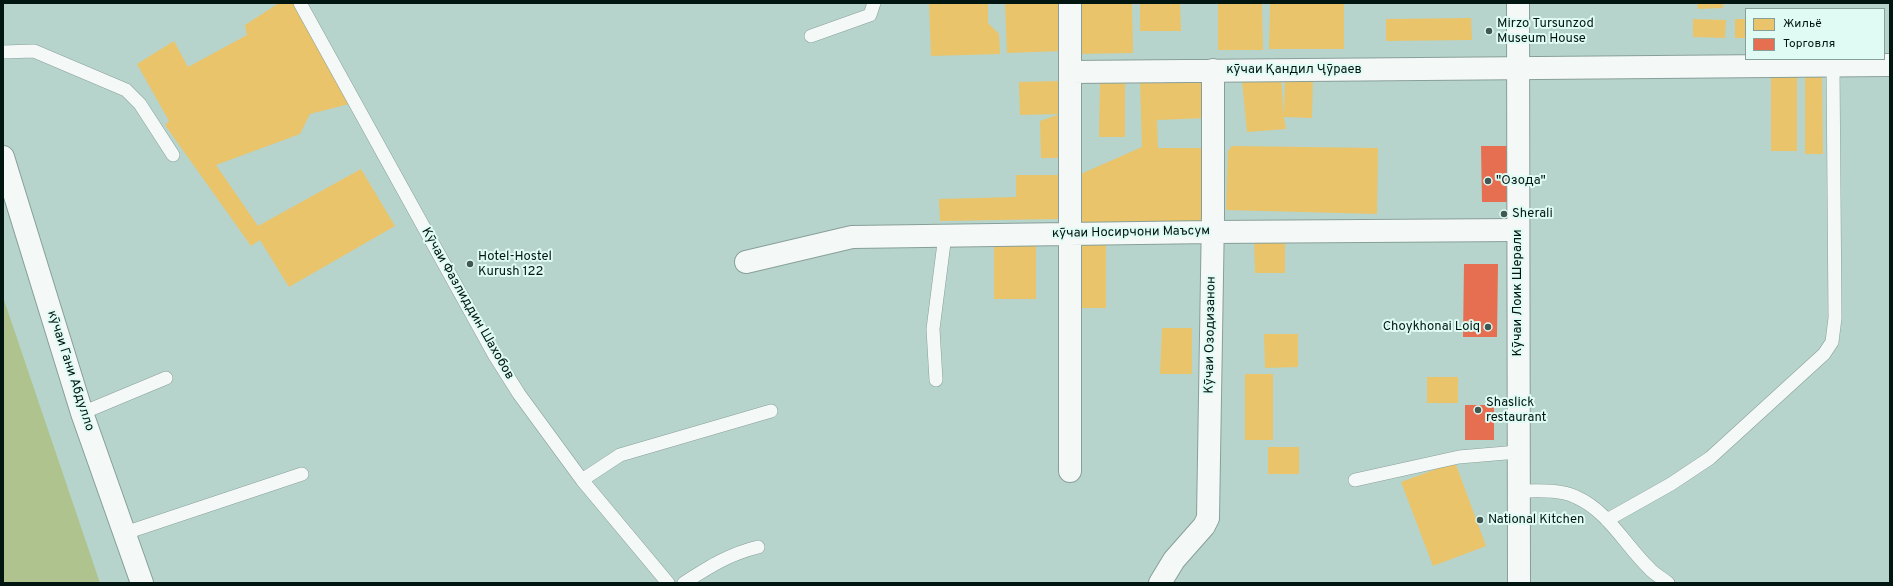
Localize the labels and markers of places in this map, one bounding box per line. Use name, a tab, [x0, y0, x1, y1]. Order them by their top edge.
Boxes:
place label: Mirzo Tursunzod Museum House	[1497, 16, 1594, 47]
marker: Mirzo Tursunzod Museum House	[1484, 26, 1494, 36]
place label: "Озода"	[1496, 173, 1546, 189]
marker: "Озода"	[1483, 176, 1493, 186]
place label: Sherali	[1512, 206, 1553, 222]
marker: Sherali	[1499, 209, 1509, 219]
place label: Hotel-Hostel Kurush 122	[478, 249, 552, 280]
marker: Hotel-Hostel Kurush 122	[465, 259, 475, 269]
place label: Choykhonai Loiq	[1383, 319, 1480, 335]
marker: Choykhonai Loiq	[1483, 322, 1493, 332]
place label: Shaslick restaurant	[1486, 395, 1546, 426]
marker: Shaslick restaurant	[1473, 405, 1483, 415]
place label: National Kitchen	[1488, 512, 1584, 528]
marker: National Kitchen	[1475, 515, 1485, 525]

